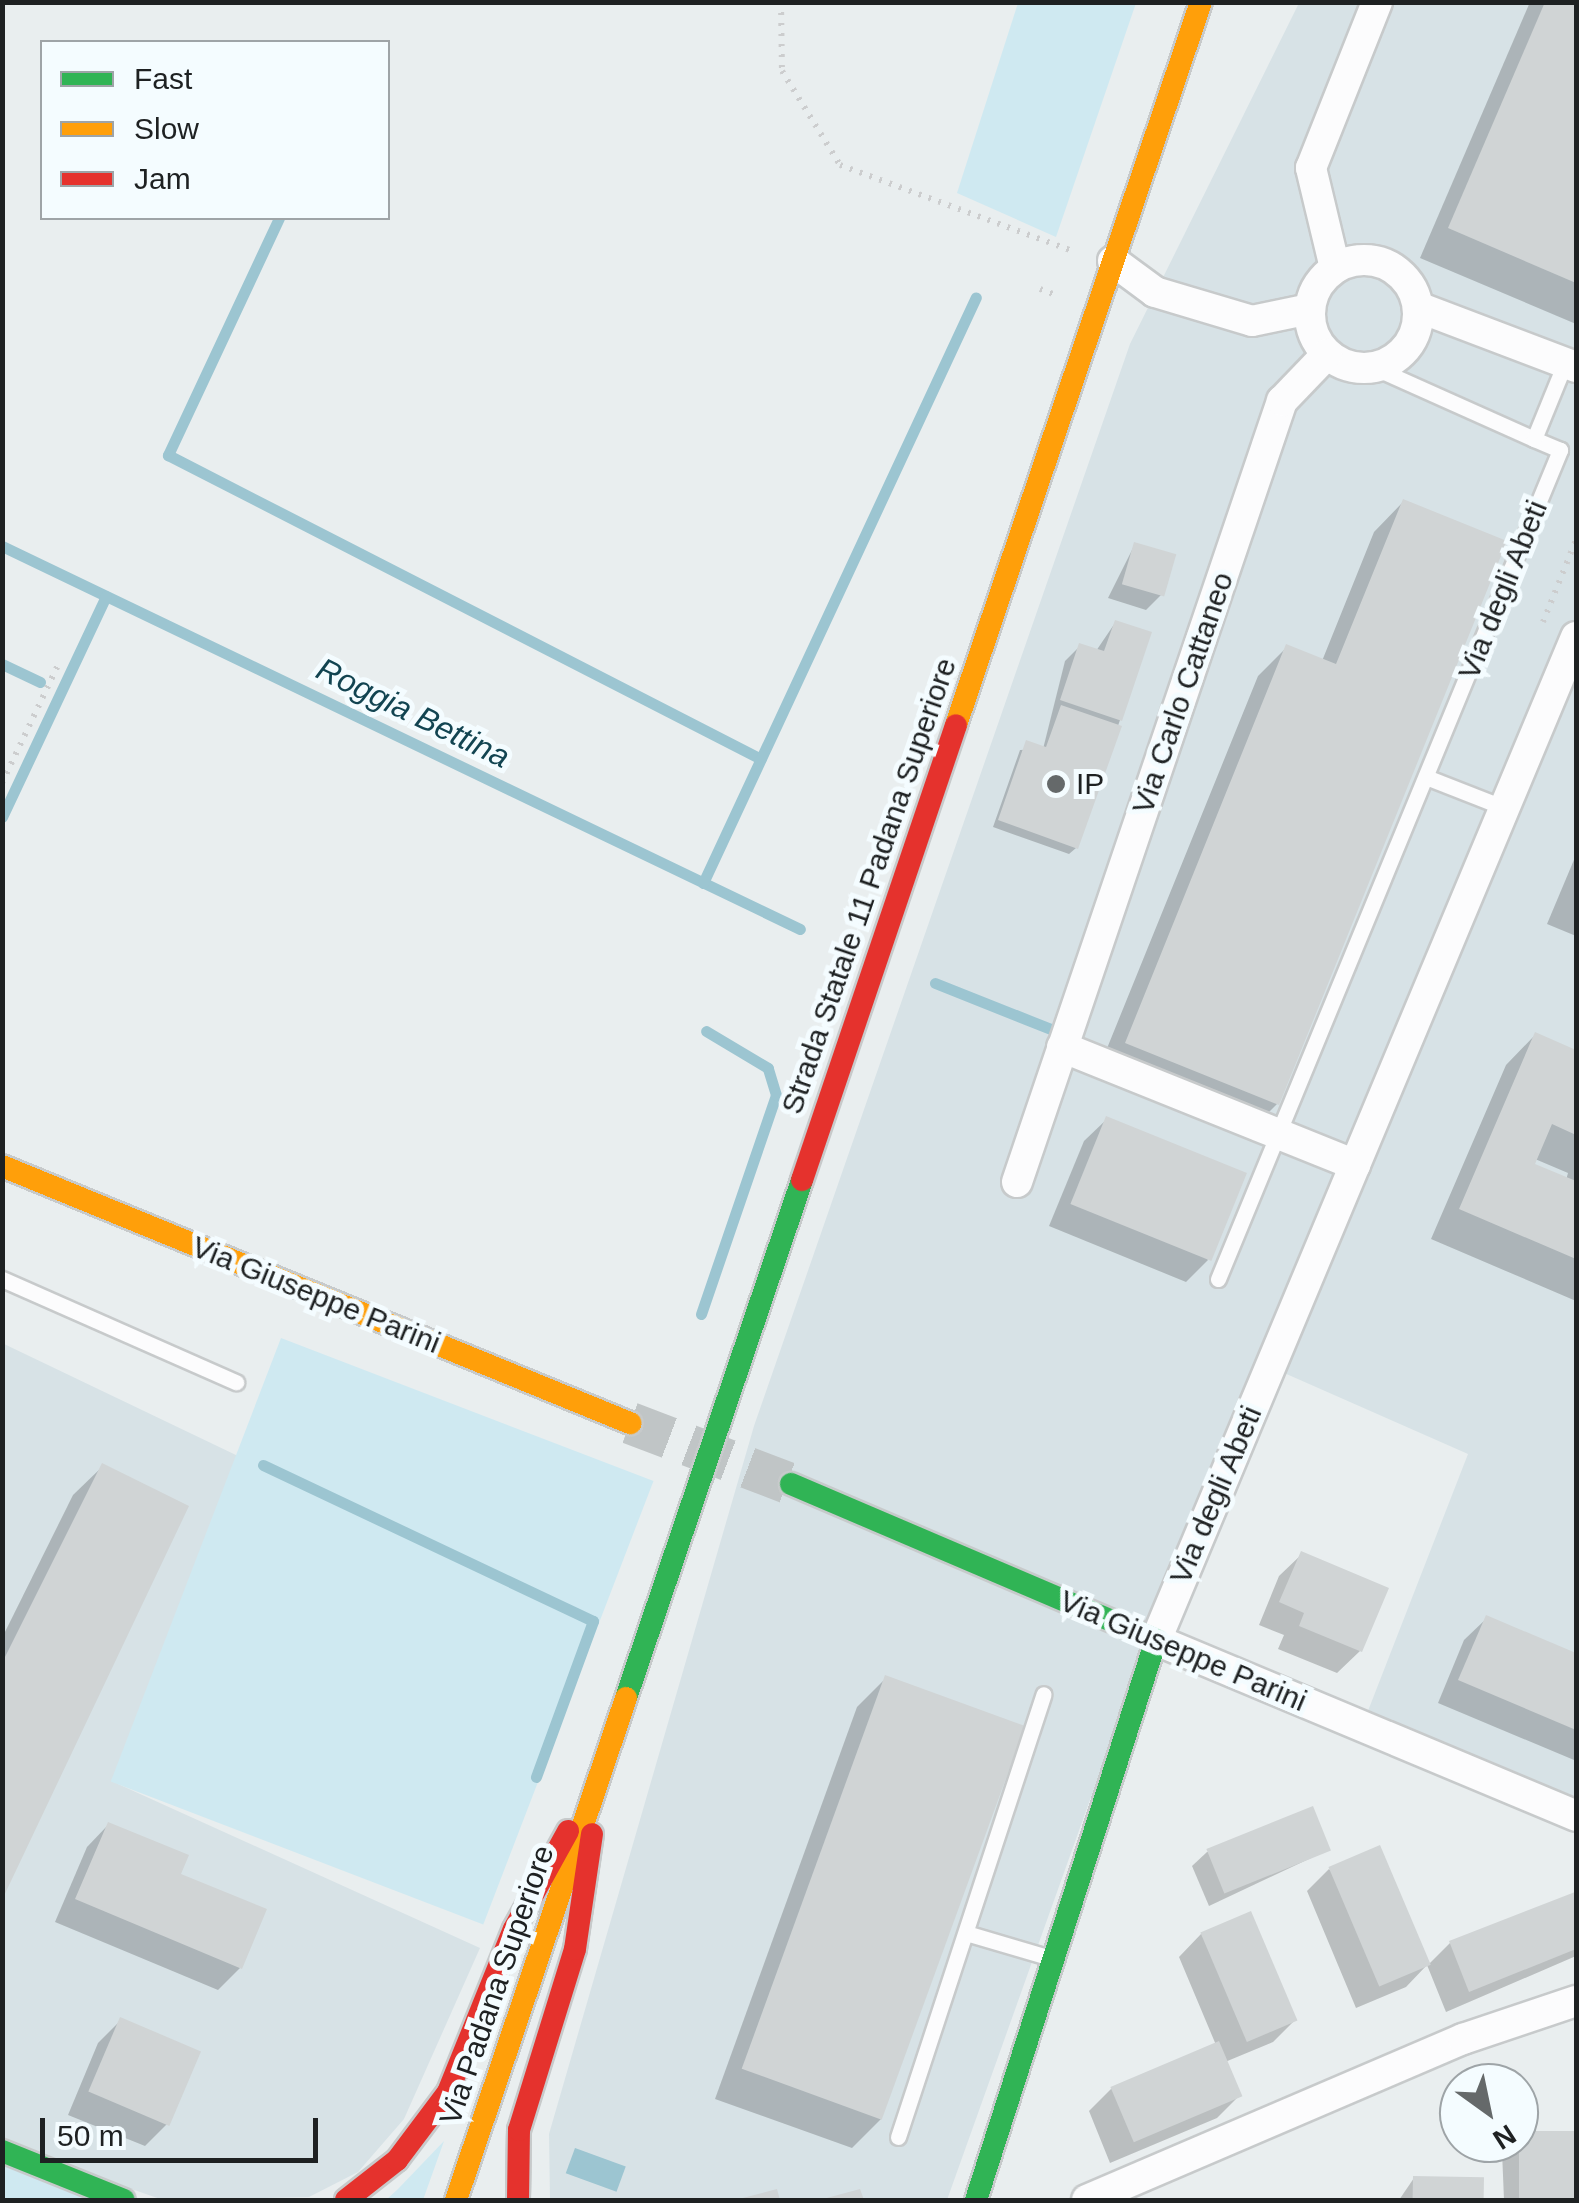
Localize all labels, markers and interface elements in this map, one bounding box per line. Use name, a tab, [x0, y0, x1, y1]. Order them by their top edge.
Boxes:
legend	[40, 40, 390, 220]
text: Fast	[134, 62, 192, 95]
text: Slow	[134, 112, 199, 145]
text: Jam	[134, 162, 191, 195]
street label: Via degli Abeti	[1450, 495, 1556, 685]
street label: Via Carlo Cattaneo	[1125, 568, 1241, 818]
water label: Roggia Bettina	[310, 650, 516, 776]
street label: Strada Statale 11 Padana Superiore	[774, 653, 964, 1119]
place label: IP	[1076, 766, 1104, 802]
marker: IP	[1045, 773, 1067, 795]
street label: Via Giuseppe Parini	[187, 1229, 445, 1361]
street label: Via degli Abeti	[1162, 1400, 1270, 1590]
street label: Via Giuseppe Parini	[1054, 1583, 1312, 1719]
street label: Via Padana Superiore	[432, 1841, 562, 2129]
north arrow	[1439, 2063, 1539, 2163]
scale bar	[45, 2098, 322, 2160]
text: N	[1488, 2118, 1521, 2155]
text: 50 m	[57, 2119, 124, 2152]

